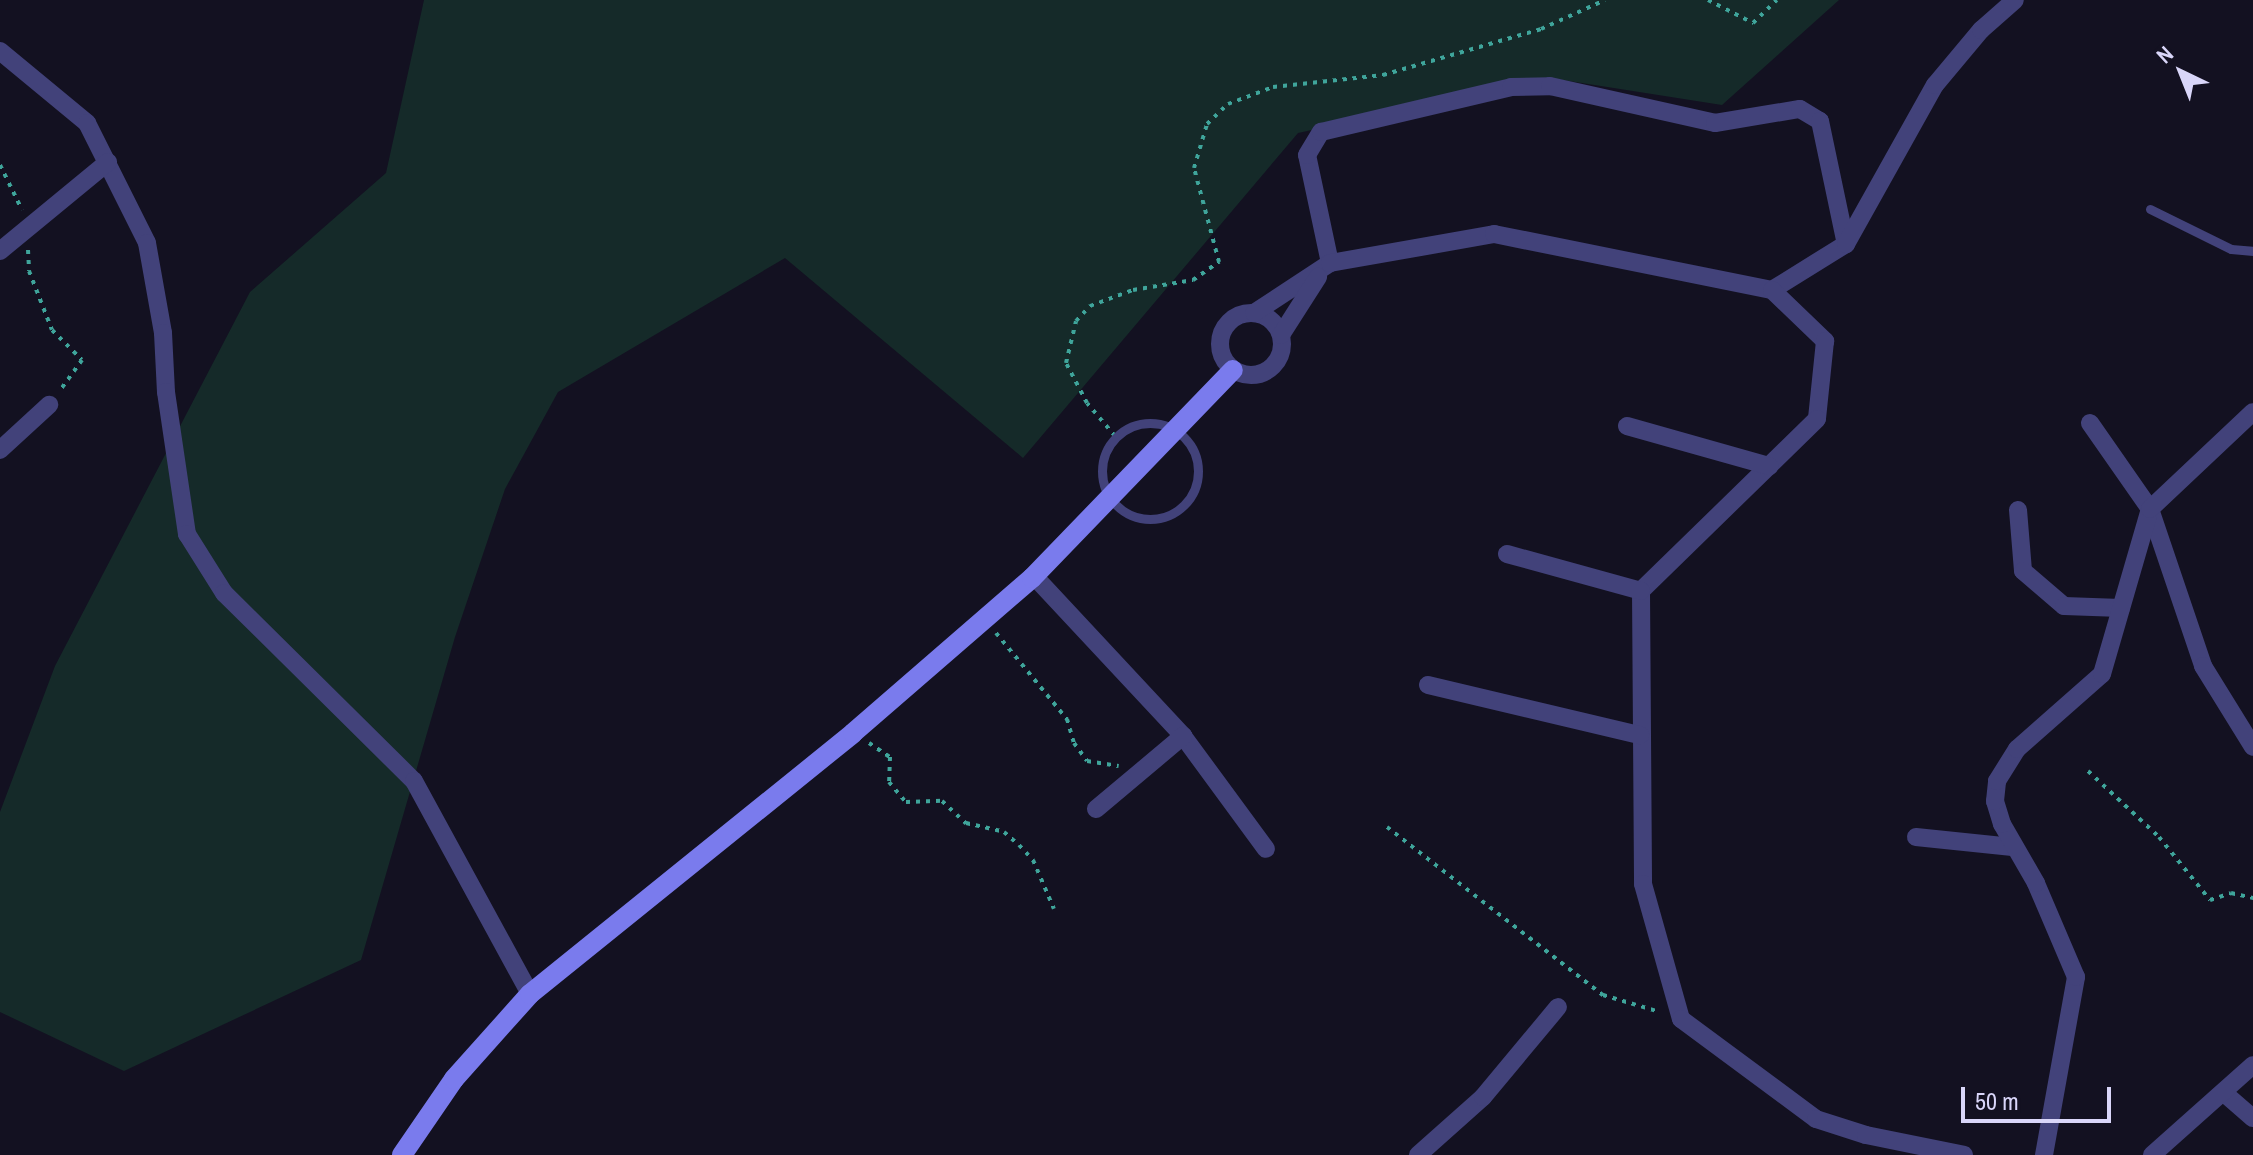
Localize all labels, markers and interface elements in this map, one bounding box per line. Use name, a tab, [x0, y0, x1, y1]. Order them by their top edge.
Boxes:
north arrow	[2141, 32, 2221, 112]
text: N	[2150, 39, 2180, 70]
scale bar	[1965, 1071, 2115, 1121]
text: 50 m	[1975, 1085, 2019, 1117]

